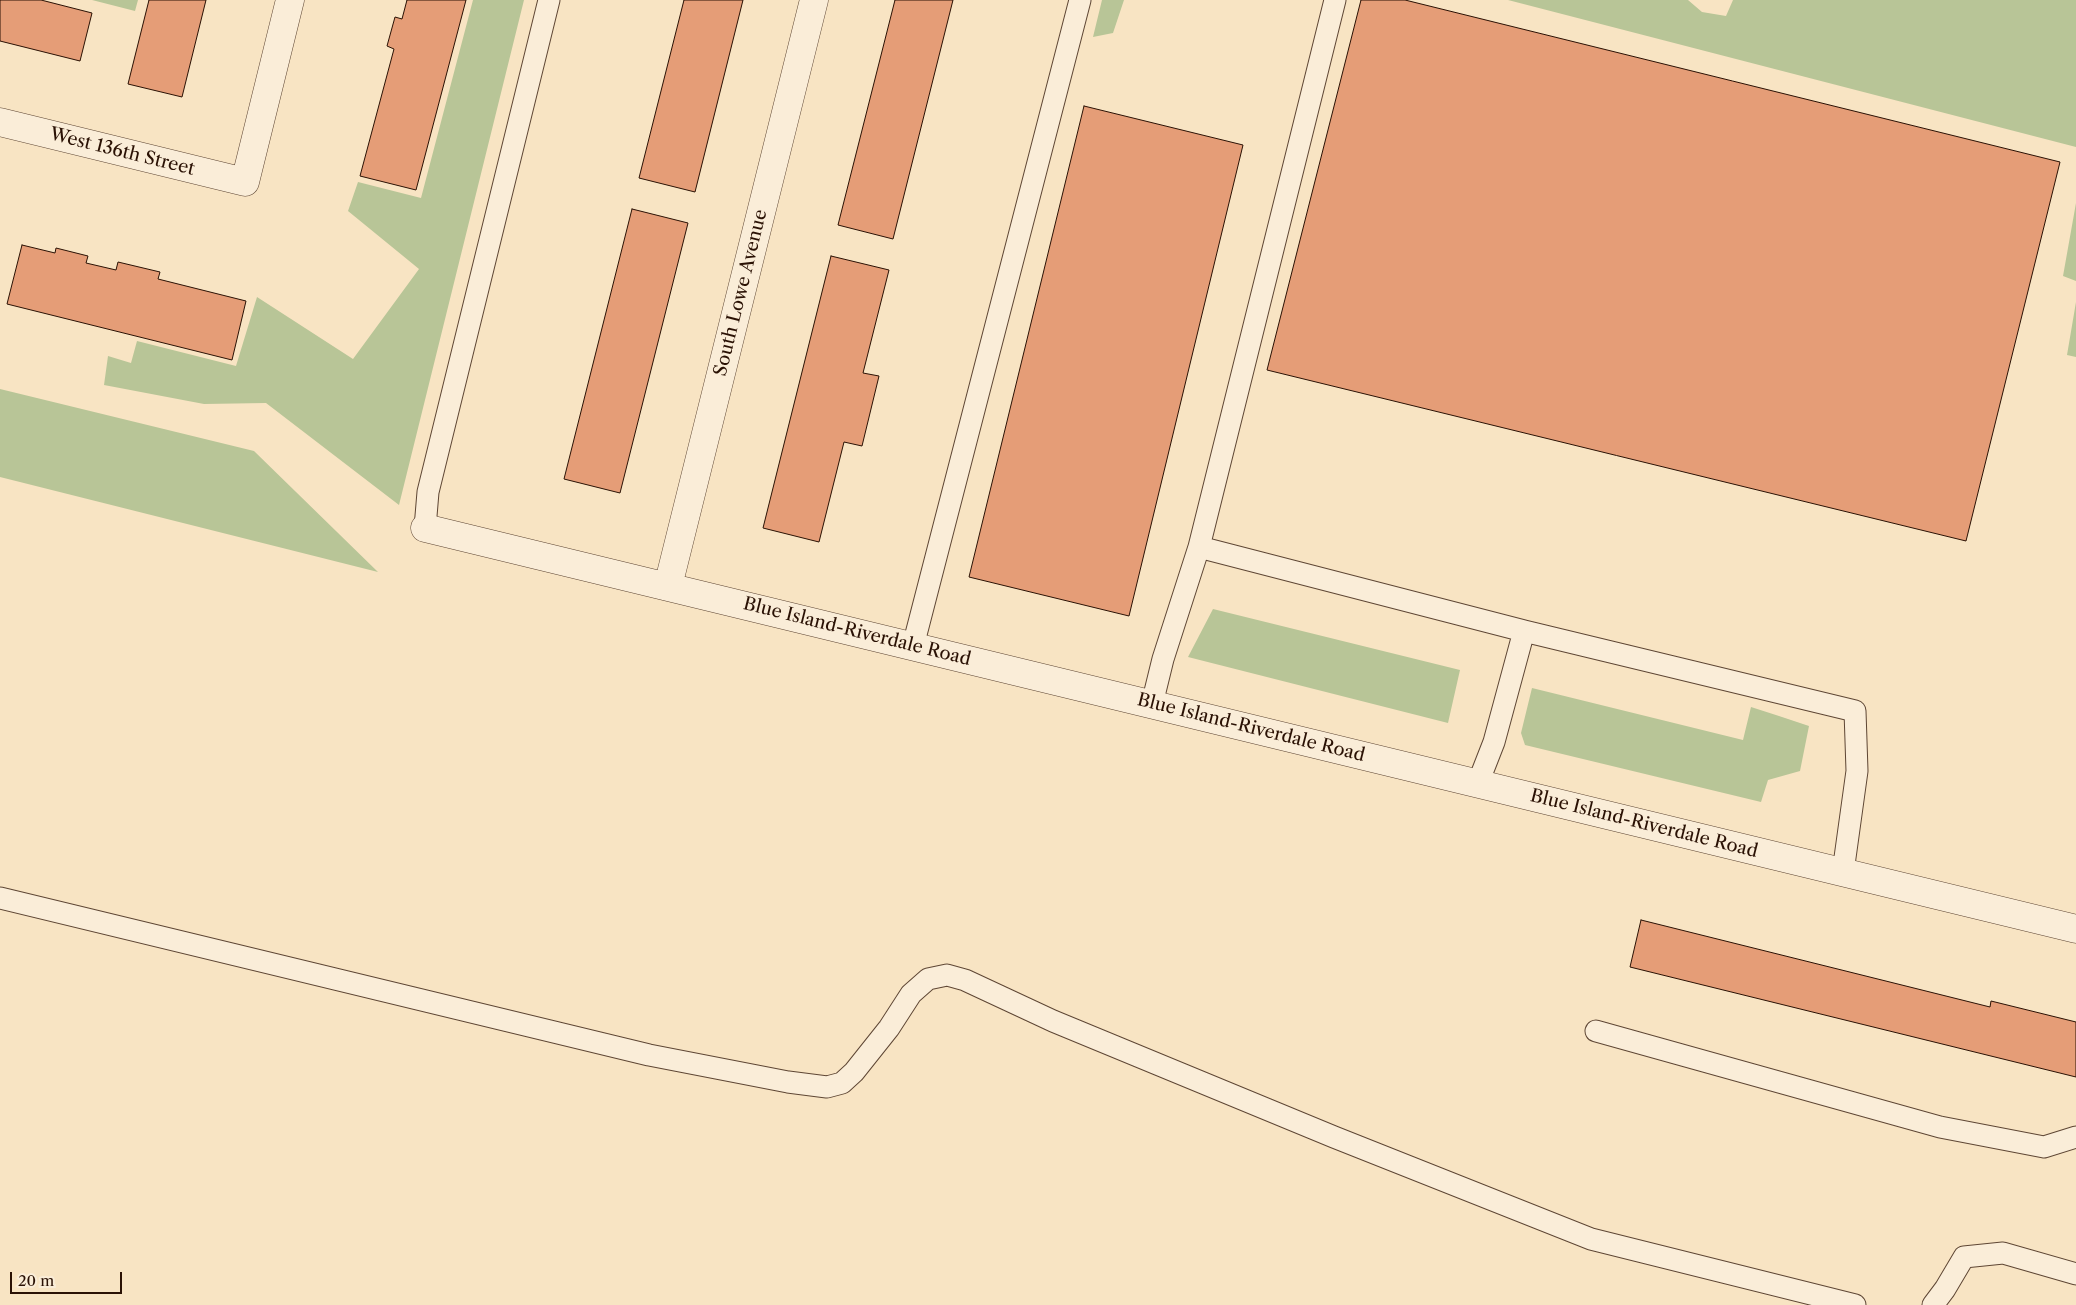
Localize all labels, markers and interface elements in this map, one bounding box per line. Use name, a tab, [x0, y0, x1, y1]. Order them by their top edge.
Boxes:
street label: West 136th Street	[47, 124, 197, 180]
street label: South Lowe Avenue	[710, 207, 772, 379]
street label: Blue Island-Riverdale Road	[741, 593, 973, 671]
street label: Blue Island-Riverdale Road	[1135, 689, 1367, 767]
street label: Blue Island-Riverdale Road	[1528, 785, 1760, 863]
scale bar	[12, 1262, 125, 1294]
text: 20 m	[18, 1271, 54, 1290]

